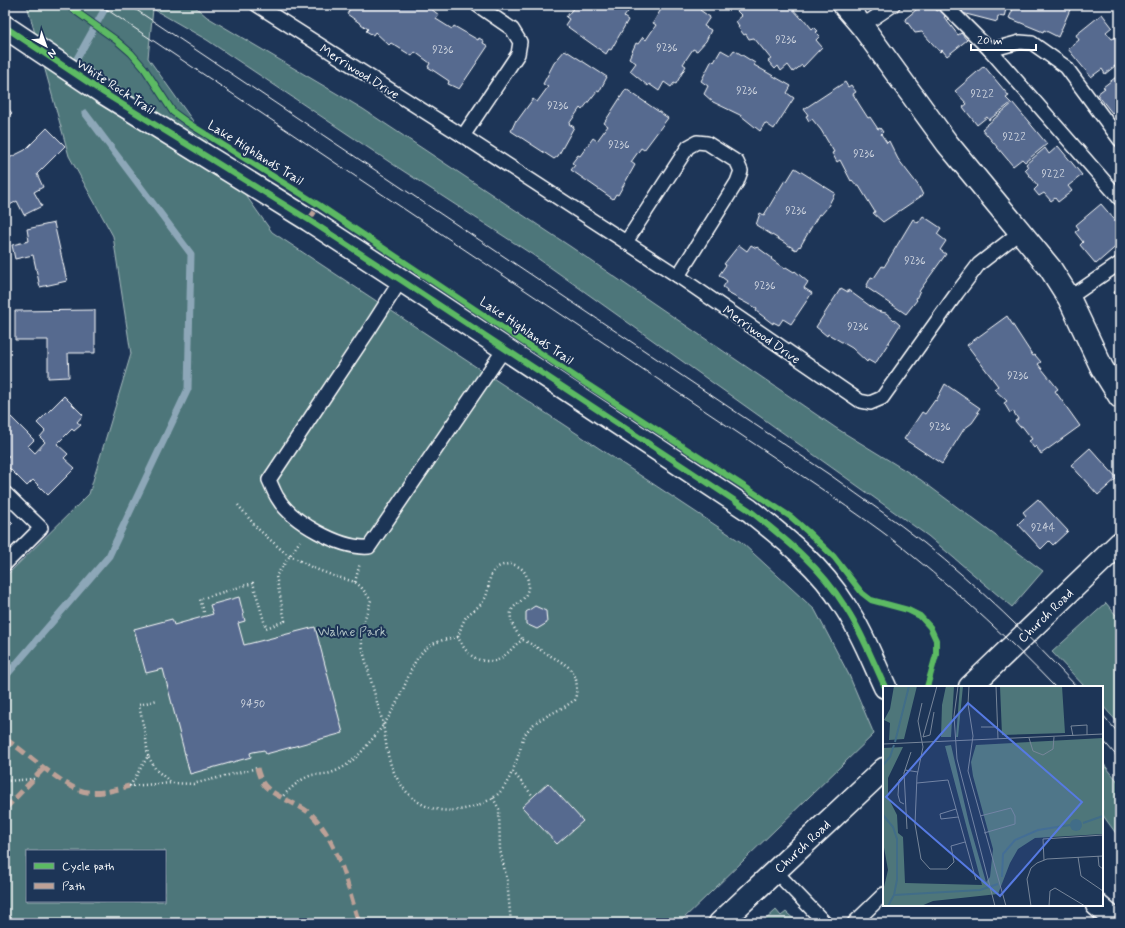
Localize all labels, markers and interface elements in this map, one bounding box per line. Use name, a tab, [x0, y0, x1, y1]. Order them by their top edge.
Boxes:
north arrow	[26, 26, 66, 66]
scale bar	[971, 26, 1036, 52]
house number: 9236	[775, 33, 797, 47]
text: 20 m	[977, 33, 1003, 49]
street label: Merriwood Drive	[316, 41, 403, 104]
house number: 9236	[656, 41, 678, 55]
house number: 9236	[432, 43, 454, 57]
text: N	[45, 45, 59, 60]
street label: White Rock Trail	[73, 56, 158, 119]
house number: 9236	[736, 84, 758, 98]
house number: 9222	[970, 87, 994, 101]
house number: 9236	[547, 99, 569, 113]
street label: Lake Highlands Trail	[204, 117, 307, 190]
house number: 9222	[1002, 130, 1026, 144]
house number: 9236	[608, 138, 630, 152]
house number: 9236	[853, 147, 875, 161]
house number: 9222	[1041, 167, 1065, 181]
house number: 9236	[785, 204, 807, 218]
house number: 9236	[904, 254, 926, 268]
house number: 9236	[754, 279, 776, 293]
street label: Lake Highlands Trail	[476, 293, 577, 369]
street label: Merriwood Drive	[719, 302, 803, 368]
house number: 9236	[847, 320, 869, 334]
house number: 9236	[1007, 369, 1029, 383]
house number: 9236	[929, 420, 951, 434]
house number: 9244	[1031, 521, 1056, 535]
street label: Church Road	[1015, 585, 1077, 647]
park label: Walne Park	[318, 624, 387, 641]
inset map	[883, 686, 1103, 906]
house number: 9450	[241, 697, 265, 711]
street label: Church Road	[771, 817, 835, 877]
legend	[26, 850, 166, 902]
text: Cycle path	[62, 859, 114, 875]
text: Path	[62, 879, 85, 895]

